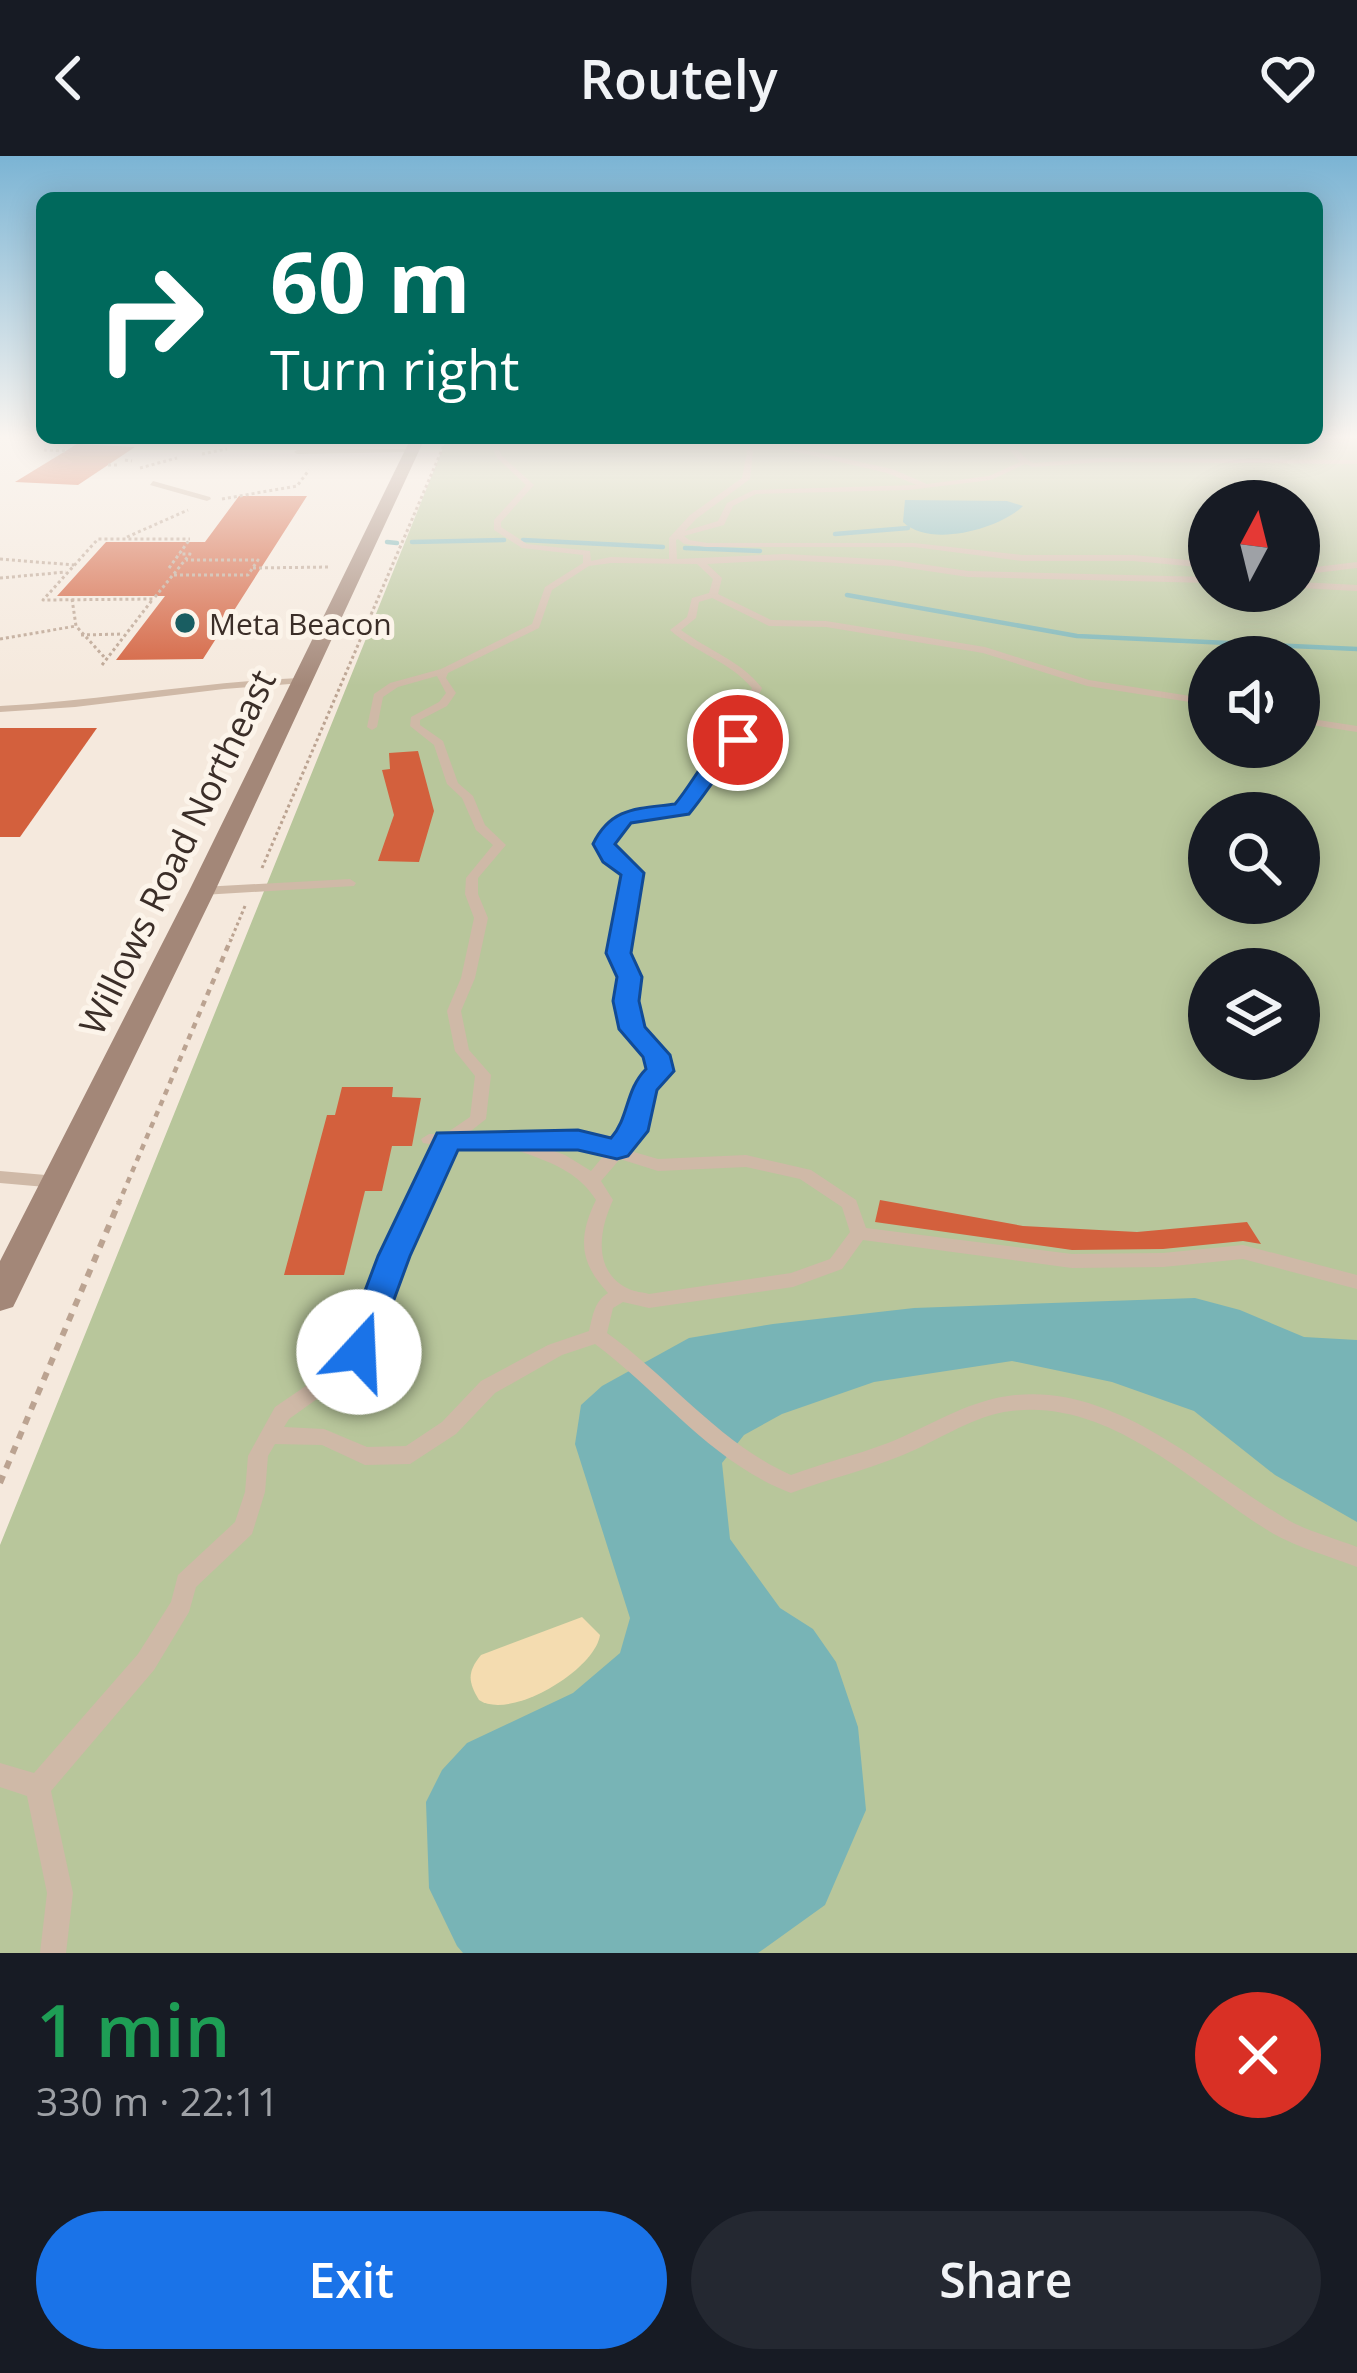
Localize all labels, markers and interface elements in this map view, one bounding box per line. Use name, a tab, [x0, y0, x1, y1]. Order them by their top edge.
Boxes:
text: Routely	[579, 41, 778, 115]
icon: back	[36, 45, 102, 111]
icon: heart	[1255, 45, 1321, 111]
text: 60 m	[270, 223, 470, 338]
icon: right	[72, 240, 228, 396]
text: Turn right	[270, 332, 519, 406]
north arrow	[1188, 480, 1320, 612]
map controls	[1188, 480, 1320, 1080]
place label: Meta Beacon	[209, 603, 392, 644]
marker: Meta Beacon	[172, 610, 198, 636]
button: sound	[1188, 636, 1320, 768]
street label: Willows Road Northeast	[67, 661, 287, 1043]
pin	[687, 689, 789, 791]
icon: arrive	[705, 707, 771, 773]
button: search	[1188, 792, 1320, 924]
button: layers	[1188, 948, 1320, 1080]
position arrow	[296, 1289, 422, 1415]
text: 1 min	[36, 1980, 230, 2078]
button: close	[1195, 1992, 1321, 2118]
text: 330 m · 22:11	[36, 2074, 279, 2127]
button: Exit	[36, 2211, 667, 2349]
button: Share	[691, 2211, 1321, 2349]

